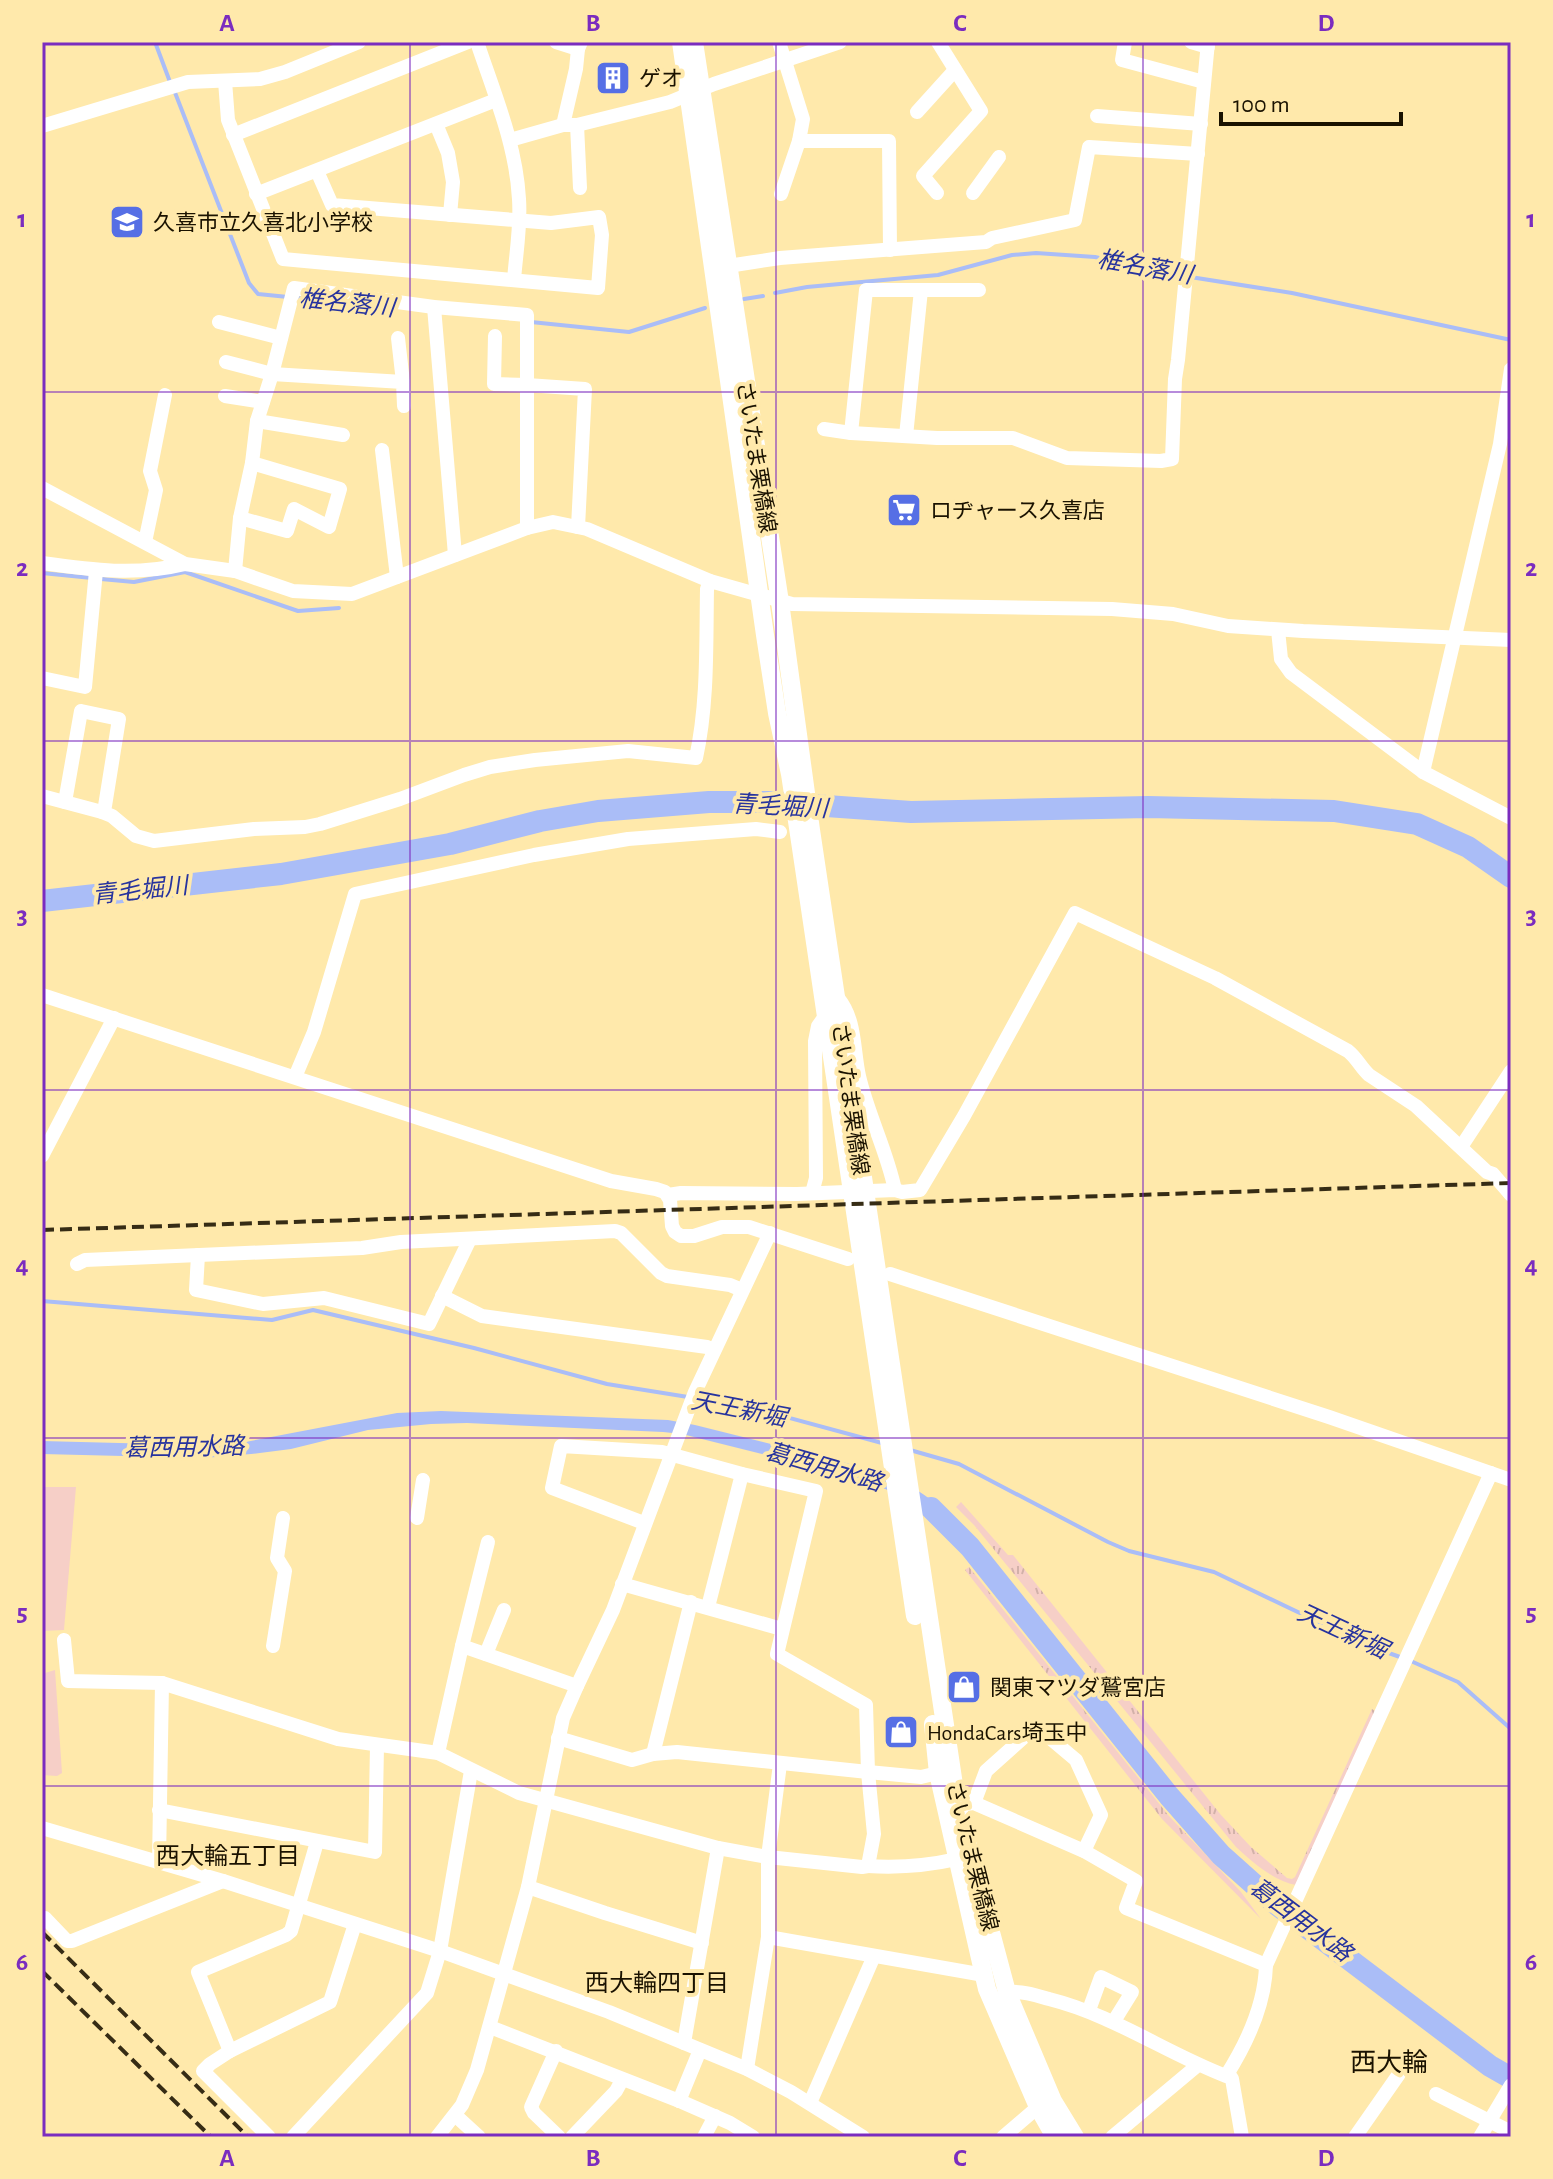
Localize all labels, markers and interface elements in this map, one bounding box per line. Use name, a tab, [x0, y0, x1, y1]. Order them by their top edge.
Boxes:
text: A	[219, 10, 235, 36]
text: B	[585, 10, 601, 36]
text: C	[953, 10, 967, 36]
text: D	[1317, 10, 1335, 36]
building icon: ゲオ	[594, 59, 632, 97]
place label: ゲオ	[639, 67, 683, 90]
scale bar	[1221, 76, 1401, 126]
text: 100 m	[1233, 93, 1290, 117]
school or university icon: 久喜市立久喜北小学校	[108, 203, 146, 241]
text: 1	[17, 206, 27, 232]
text: 1	[1526, 206, 1536, 232]
place label: 久喜市立久喜北小学校	[153, 211, 373, 234]
water label: 椎名落川	[1095, 246, 1197, 289]
water label: 椎名落川	[298, 285, 399, 321]
street label: さいたま栗橋線	[733, 380, 780, 535]
supermarket icon: ロヂャース久喜店	[885, 491, 923, 529]
place label: ロヂャース久喜店	[930, 499, 1105, 522]
text: 2	[16, 555, 28, 581]
text: 2	[1525, 555, 1537, 581]
water label: 青毛堀川	[731, 791, 832, 822]
water label: 青毛堀川	[91, 872, 192, 908]
text: 3	[16, 903, 28, 929]
text: 3	[1525, 903, 1537, 929]
street label: さいたま栗橋線	[828, 1022, 873, 1177]
text: 4	[15, 1252, 29, 1278]
text: 4	[1524, 1252, 1538, 1278]
water label: 天王新堀	[689, 1387, 793, 1432]
water label: 葛西用水路	[124, 1433, 246, 1461]
water label: 葛西用水路	[763, 1438, 887, 1497]
water label: 天王新堀	[1294, 1599, 1396, 1665]
text: 5	[16, 1600, 28, 1626]
text: 5	[1525, 1600, 1537, 1626]
shop icon: 関東マツダ鷲宮店	[945, 1668, 983, 1706]
place label: 関東マツダ鷲宮店	[990, 1676, 1166, 1699]
shop icon: HondaCars埼玉中	[882, 1713, 920, 1751]
place label: HondaCars埼玉中	[927, 1721, 1087, 1744]
street label: さいたま栗橋線	[943, 1779, 1002, 1933]
district label: 西大輪五丁目	[156, 1843, 300, 1869]
water label: 葛西用水路	[1245, 1874, 1358, 1968]
text: 6	[16, 1949, 28, 1975]
text: 6	[1525, 1949, 1537, 1975]
district label: 西大輪四丁目	[585, 1970, 729, 1996]
district label: 西大輪	[1350, 2049, 1428, 2076]
text: A	[219, 2145, 235, 2171]
text: B	[585, 2145, 601, 2171]
text: C	[953, 2145, 967, 2171]
text: D	[1317, 2145, 1335, 2171]

